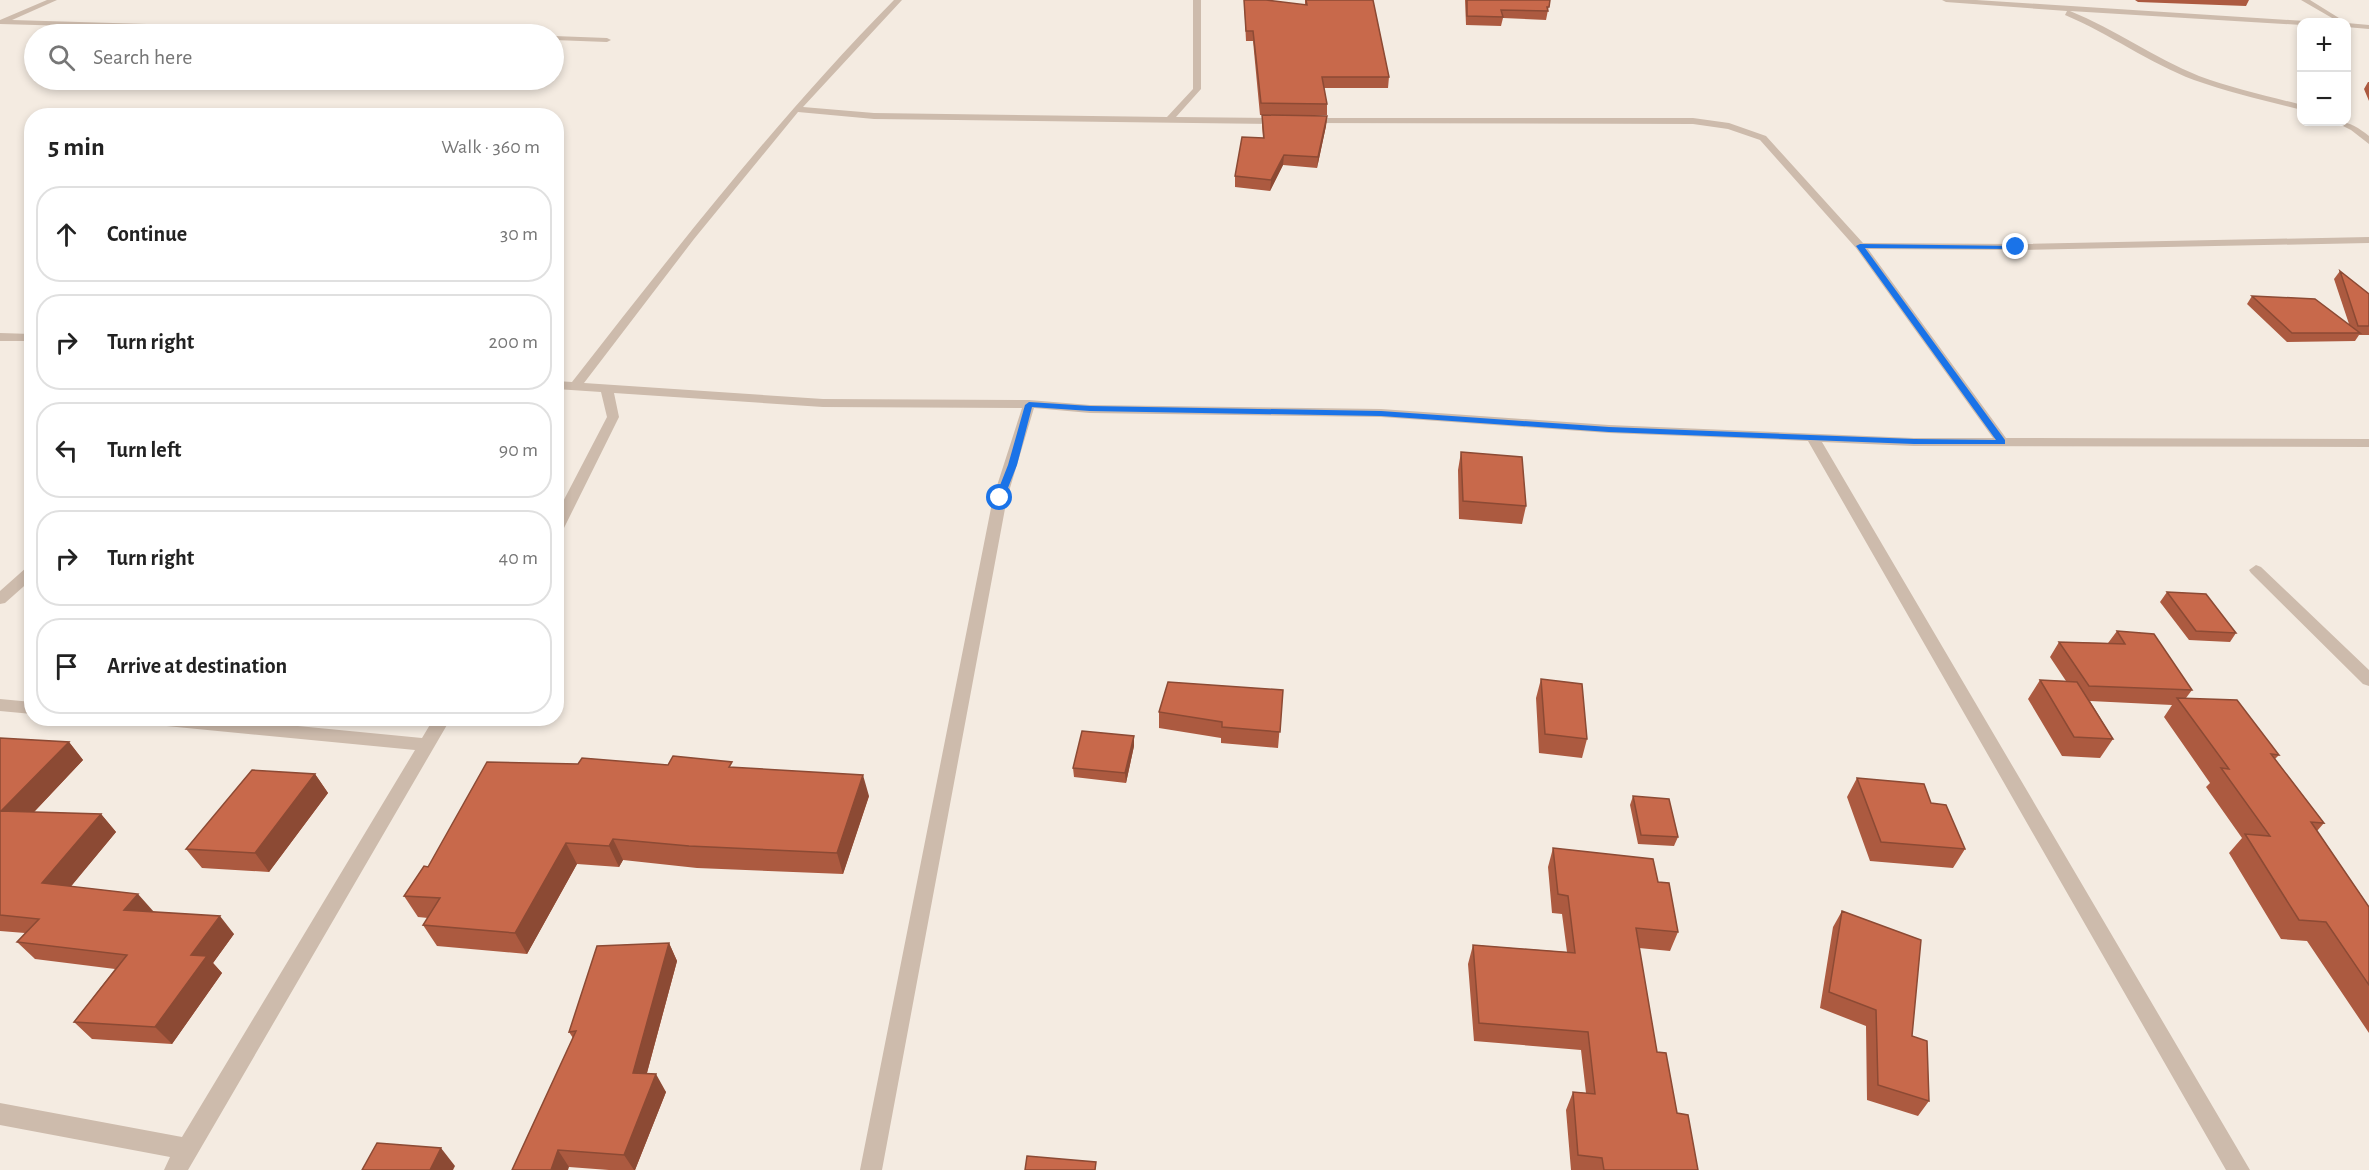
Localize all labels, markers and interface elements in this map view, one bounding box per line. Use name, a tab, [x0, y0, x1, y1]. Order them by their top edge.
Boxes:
map controls	[2297, 18, 2351, 126]
button: +	[2297, 18, 2351, 72]
search box	[24, 24, 564, 90]
icon: search	[45, 41, 78, 74]
text: Search here	[93, 46, 192, 68]
button: −	[2297, 72, 2351, 126]
text: 5 min	[48, 134, 105, 160]
text: Walk · 360 m	[441, 137, 540, 157]
icon: ahead	[50, 218, 83, 251]
text: Continue	[107, 223, 187, 245]
text: 30 m	[500, 224, 538, 244]
route end	[2002, 233, 2028, 259]
icon: right	[50, 326, 83, 359]
text: Turn right	[107, 331, 194, 353]
text: 200 m	[488, 332, 538, 352]
icon: left	[50, 434, 83, 467]
text: Turn left	[107, 439, 181, 461]
text: 90 m	[499, 440, 538, 460]
route start	[986, 484, 1012, 510]
icon: right	[50, 542, 83, 575]
text: Turn right	[107, 547, 194, 569]
text: 40 m	[499, 548, 538, 568]
icon: arrive	[50, 650, 83, 683]
text: Arrive at destination	[107, 655, 287, 677]

